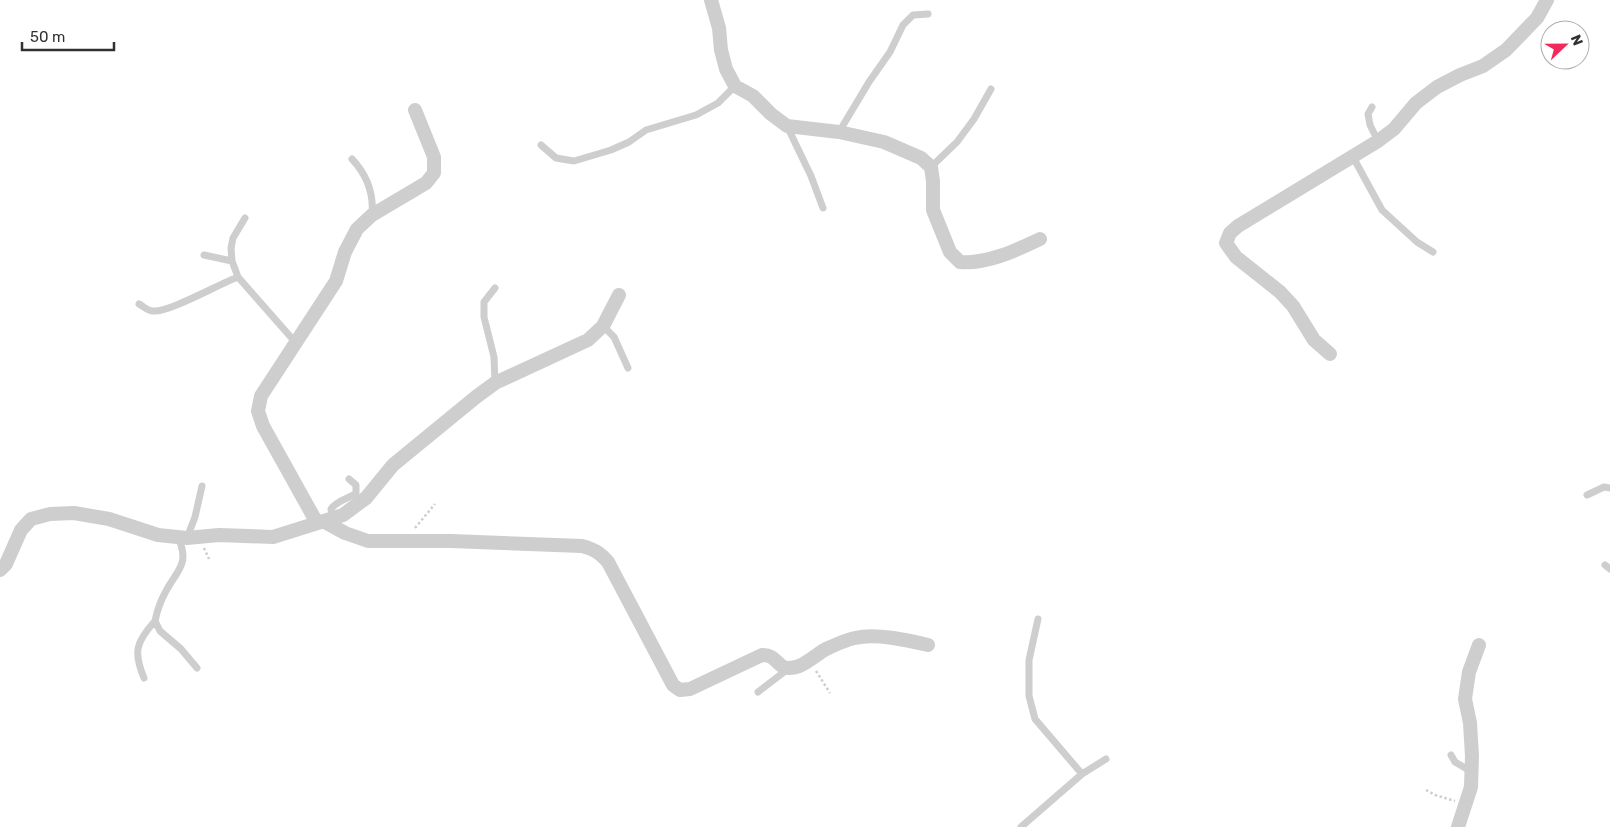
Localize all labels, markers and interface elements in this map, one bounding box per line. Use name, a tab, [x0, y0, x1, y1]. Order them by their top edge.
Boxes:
scale bar	[22, 20, 115, 52]
north arrow	[1540, 20, 1590, 70]
text: 50 m	[30, 28, 65, 46]
text: N	[1567, 32, 1586, 48]

